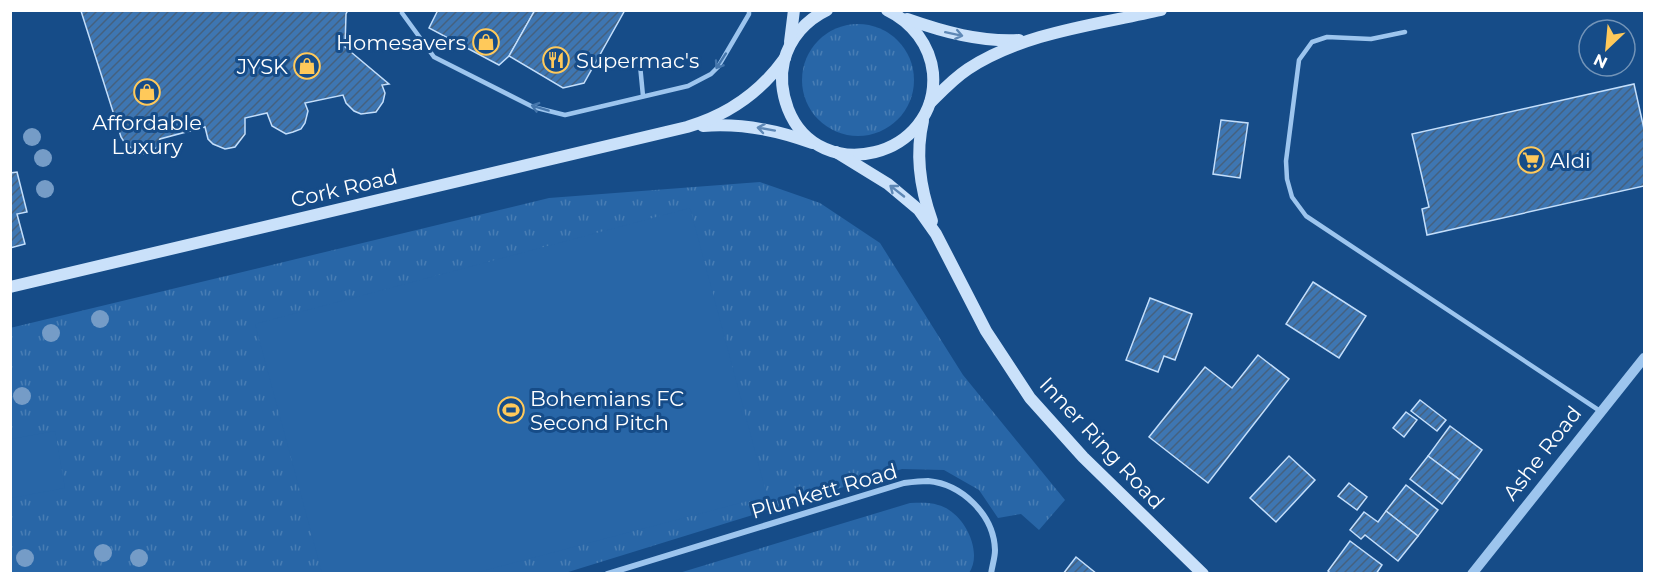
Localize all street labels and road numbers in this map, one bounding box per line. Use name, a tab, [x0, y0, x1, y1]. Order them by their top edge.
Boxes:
street label: Cork Road	[288, 164, 400, 212]
street label: Inner Ring Road	[1034, 372, 1170, 514]
street label: Ashe Road	[1498, 401, 1586, 505]
street label: Plunkett Road	[748, 458, 900, 524]

